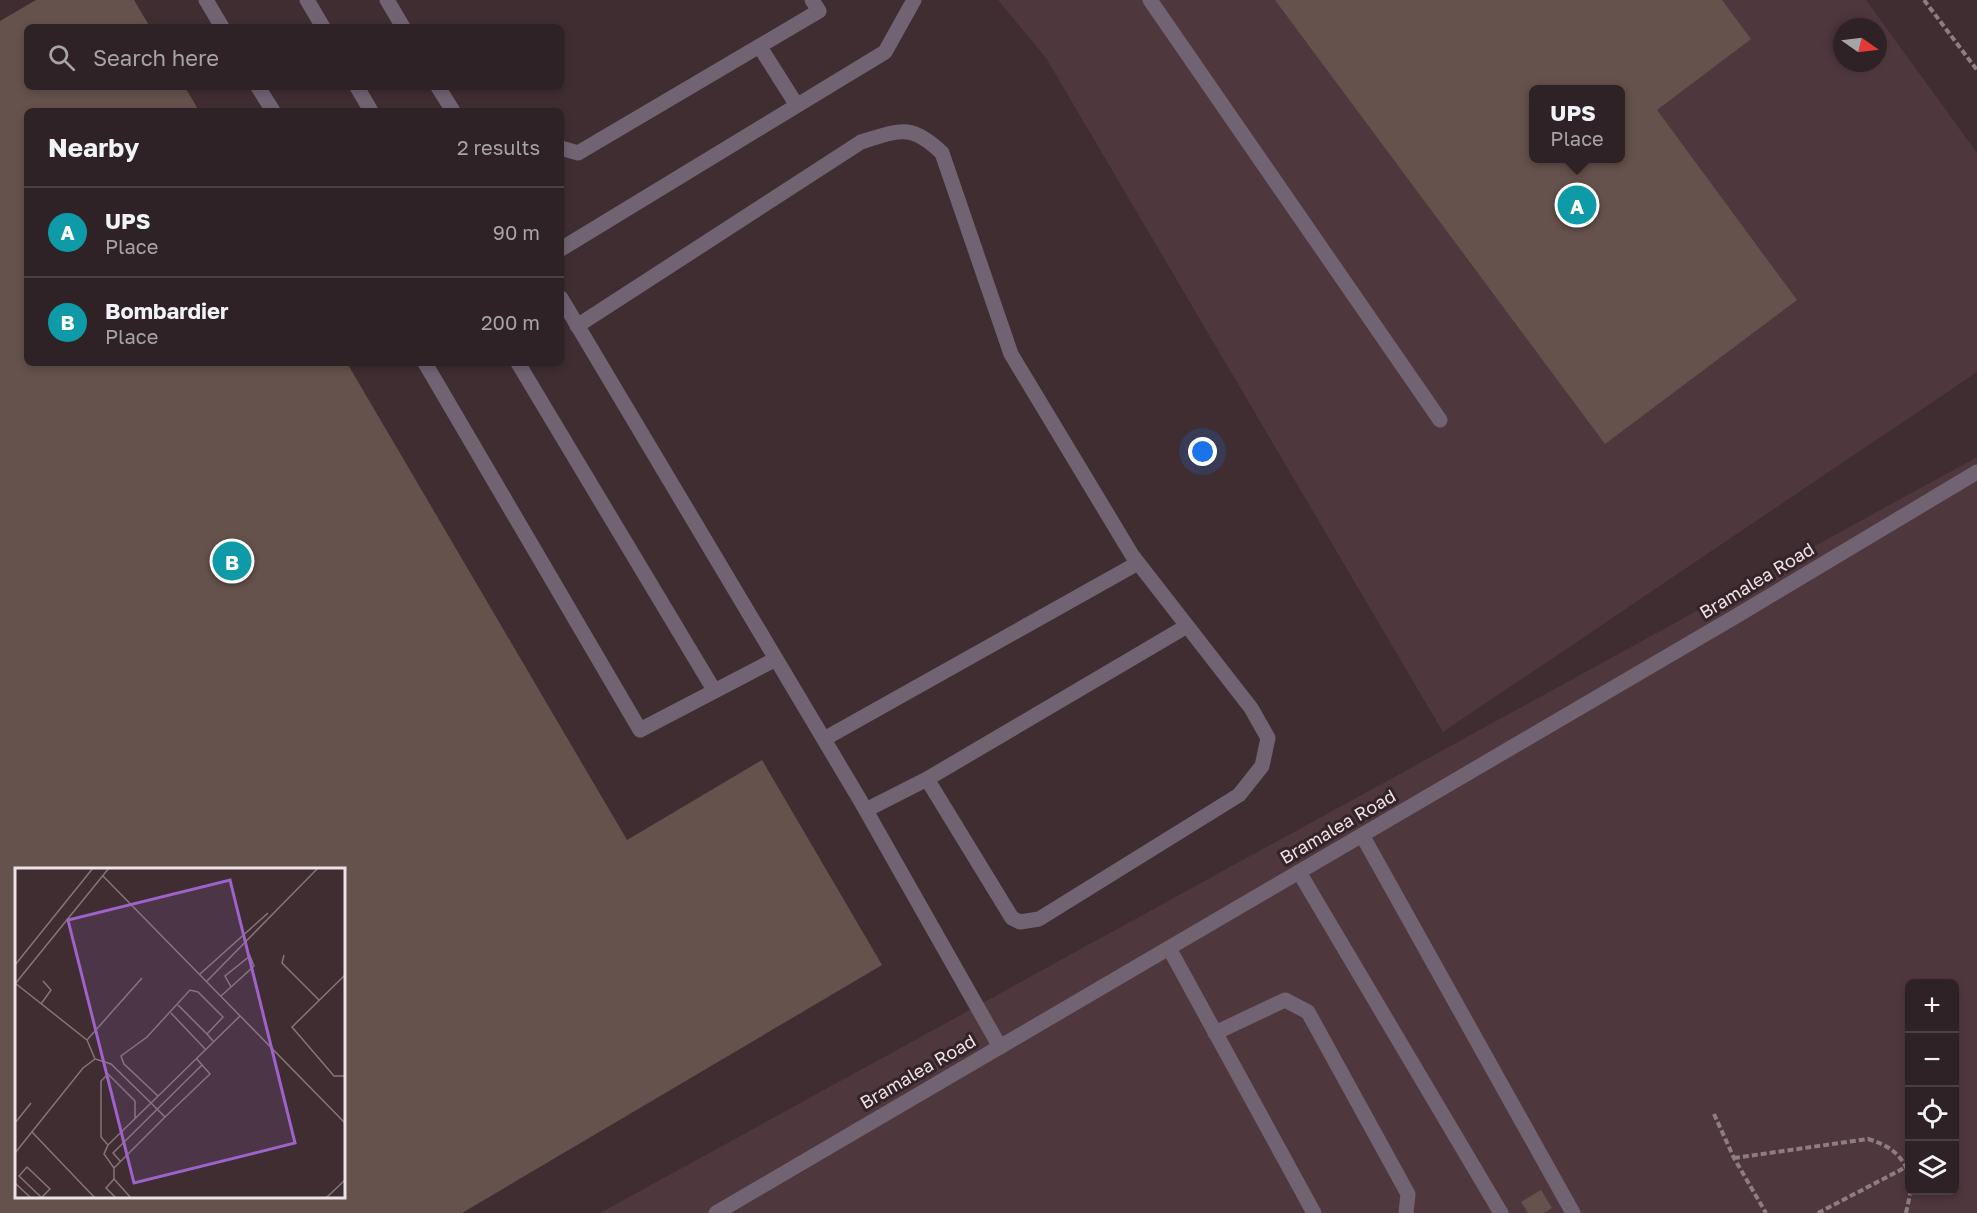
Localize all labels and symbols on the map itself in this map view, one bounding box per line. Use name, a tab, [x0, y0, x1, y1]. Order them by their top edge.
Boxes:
north arrow	[1833, 18, 1887, 72]
pin: A	[1558, 182, 1596, 228]
your location	[1188, 437, 1217, 466]
street label: Bramalea Road	[1695, 537, 1818, 623]
pin: B	[212, 538, 252, 584]
street label: Bramalea Road	[1276, 784, 1399, 868]
inset map	[15, 868, 345, 1198]
street label: Bramalea Road	[856, 1029, 979, 1113]

